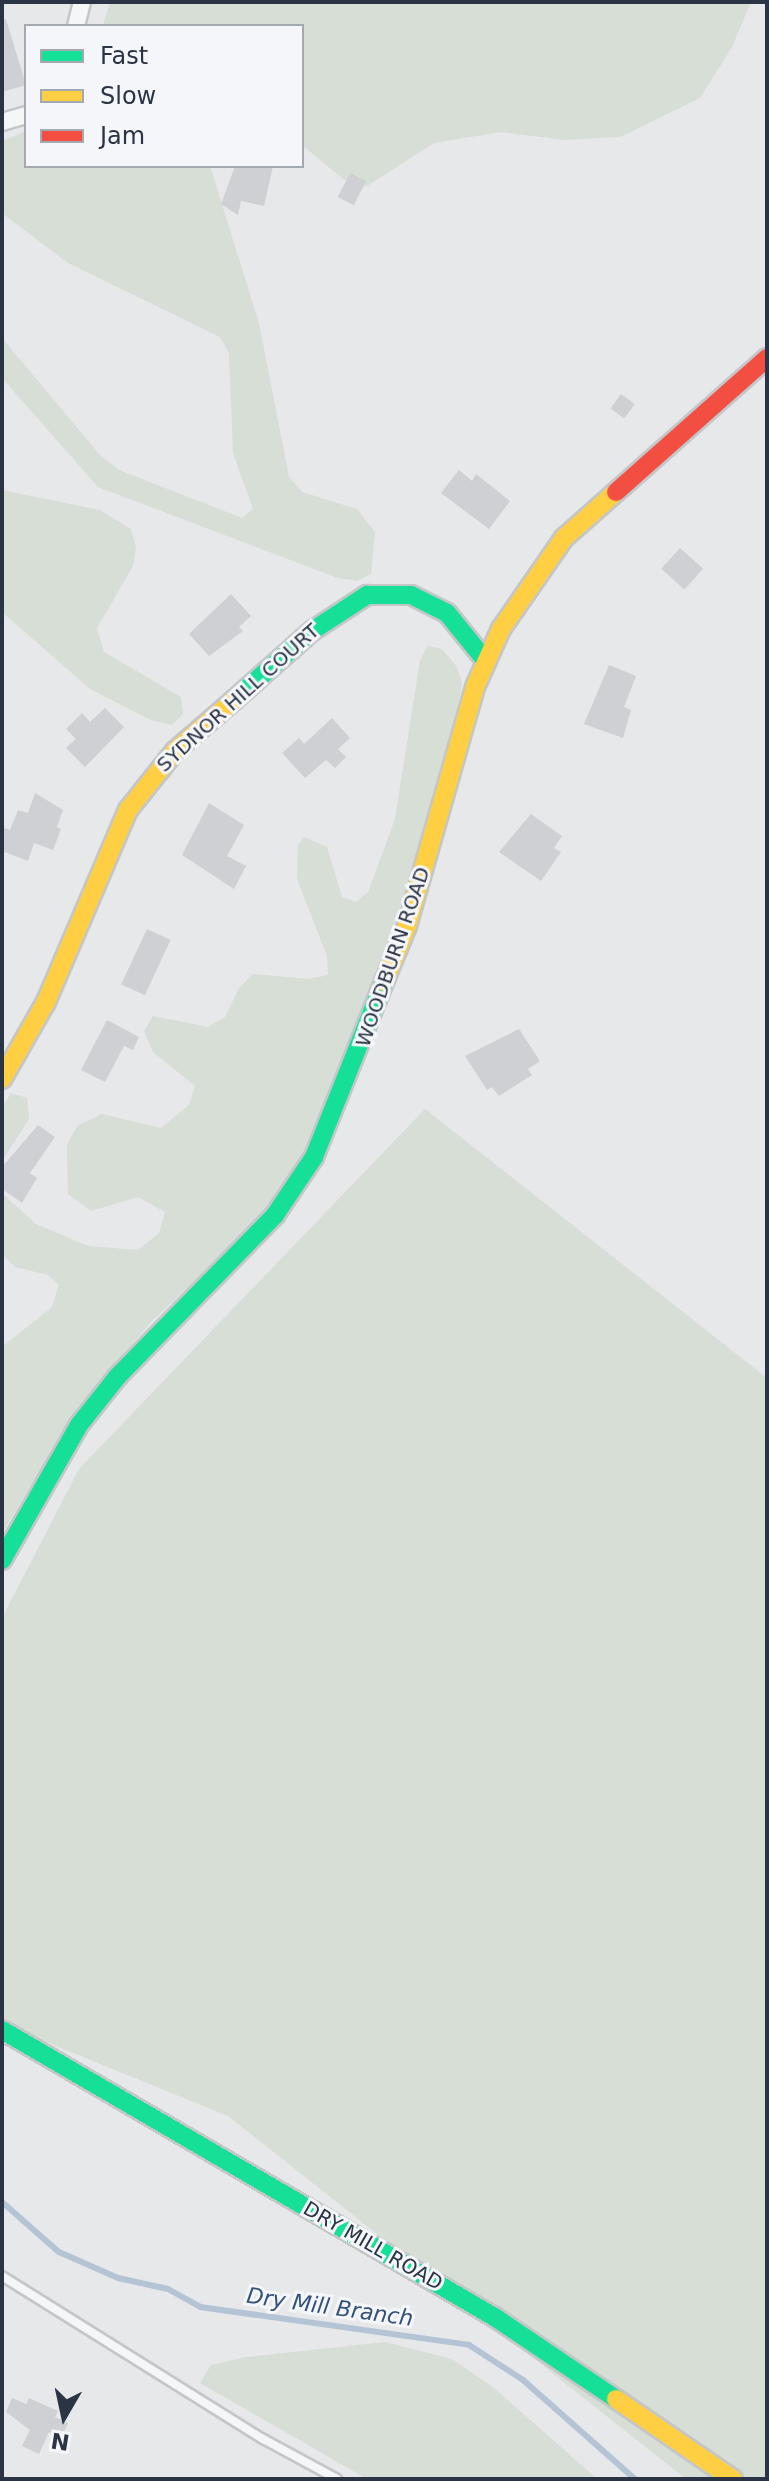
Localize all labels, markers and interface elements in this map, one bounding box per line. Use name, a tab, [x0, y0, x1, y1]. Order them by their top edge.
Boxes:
legend	[24, 24, 304, 168]
text: Fast	[100, 42, 148, 70]
text: Slow	[100, 82, 156, 110]
text: Jam	[100, 122, 145, 150]
street label: SYDNOR HILL COURT	[152, 619, 324, 777]
street label: WOODBURN ROAD	[351, 864, 435, 1050]
street label: DRY MILL ROAD	[299, 2196, 447, 2296]
water label: Dry Mill Branch	[245, 2282, 415, 2332]
north arrow	[24, 2377, 104, 2457]
text: N	[49, 2427, 71, 2455]

